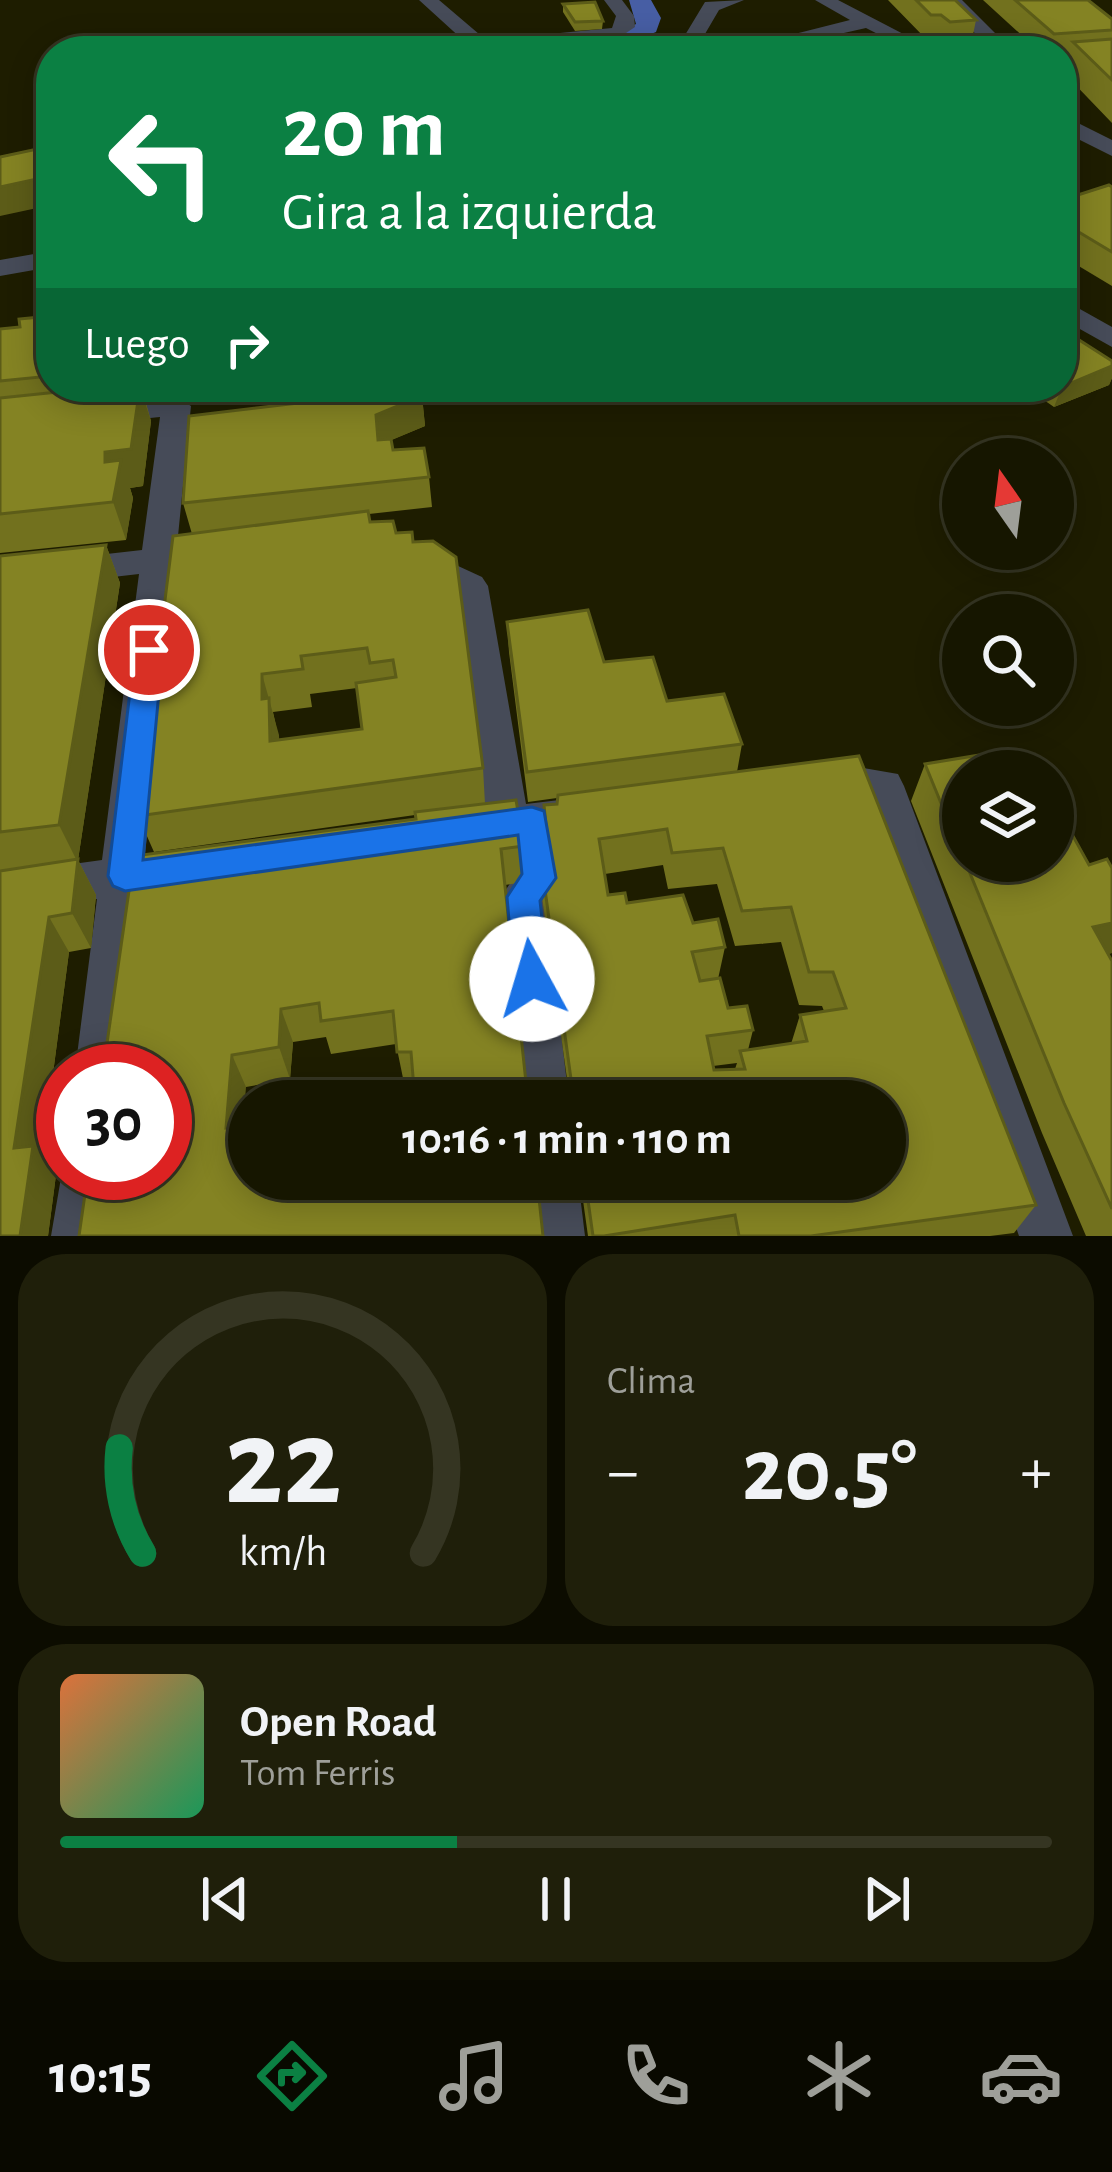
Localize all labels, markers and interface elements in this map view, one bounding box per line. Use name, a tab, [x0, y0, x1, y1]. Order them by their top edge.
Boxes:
icon: left	[84, 84, 240, 240]
text: 20 m	[282, 88, 446, 172]
text: Gira a la izquierda	[282, 186, 657, 240]
icon: right	[214, 312, 280, 378]
text: Luego	[84, 322, 190, 367]
north arrow	[942, 438, 1074, 570]
map controls	[942, 438, 1074, 882]
button: search	[942, 594, 1074, 726]
pin	[98, 599, 200, 701]
icon: arrive	[116, 617, 182, 683]
button: layers	[942, 750, 1074, 882]
position arrow	[469, 916, 595, 1042]
speed limit sign: 30	[36, 1044, 192, 1200]
text: 10:16 · 1 min · 110 m	[402, 1117, 732, 1162]
text: Clima	[607, 1362, 696, 1401]
text: 22	[224, 1402, 341, 1527]
text: 20.5°	[742, 1427, 917, 1517]
text: −	[607, 1439, 639, 1505]
text: +	[1020, 1439, 1052, 1505]
text: km/h	[238, 1531, 327, 1574]
text: Open Road	[240, 1700, 437, 1745]
text: Tom Ferris	[240, 1754, 396, 1793]
icon: previous	[192, 1866, 258, 1932]
icon: pause	[523, 1866, 589, 1932]
icon: next	[854, 1866, 920, 1932]
icon: directions	[250, 2034, 334, 2118]
icon: music	[432, 2034, 516, 2118]
icon: phone	[614, 2034, 698, 2118]
icon: climate	[797, 2034, 881, 2118]
icon: car	[979, 2034, 1063, 2118]
text: 10:15	[49, 2049, 152, 2103]

